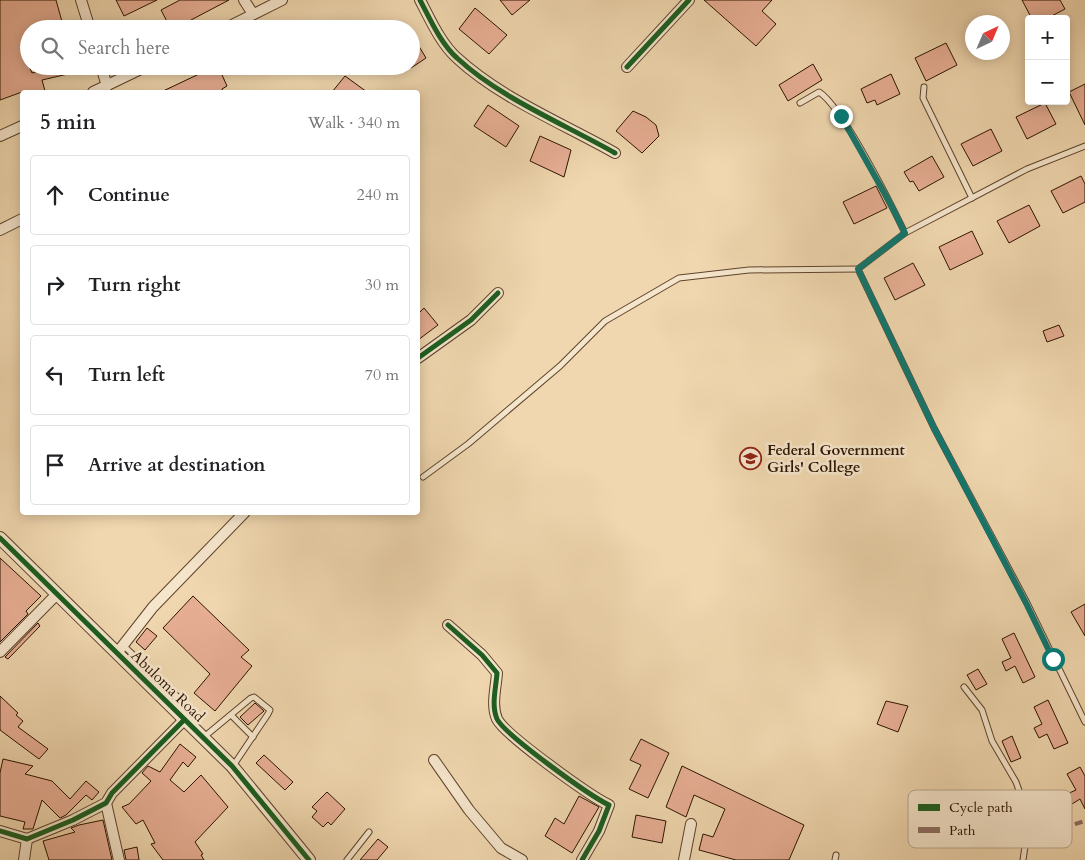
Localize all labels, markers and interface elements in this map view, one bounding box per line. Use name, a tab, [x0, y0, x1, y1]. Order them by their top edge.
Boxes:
north arrow	[965, 15, 1010, 60]
map controls	[1025, 15, 1070, 105]
button: +	[1025, 15, 1070, 60]
search box	[20, 20, 420, 75]
icon: search	[38, 34, 66, 62]
text: Search here	[78, 35, 170, 61]
button: −	[1025, 60, 1070, 105]
route end	[830, 105, 853, 128]
text: 5 min	[40, 108, 96, 137]
text: Walk · 340 m	[308, 112, 400, 134]
icon: ahead	[41, 181, 69, 209]
text: Continue	[88, 182, 170, 208]
text: 240 m	[357, 184, 399, 206]
icon: right	[41, 271, 69, 299]
text: Turn right	[88, 272, 180, 298]
text: 30 m	[365, 274, 399, 296]
icon: left	[41, 361, 69, 389]
text: Turn left	[88, 362, 165, 388]
text: 70 m	[365, 364, 399, 386]
place label: Federal Government Girls' College	[767, 440, 905, 477]
school or university icon: Federal Government Girls' College	[739, 447, 763, 471]
icon: arrive	[41, 451, 69, 479]
text: Arrive at destination	[88, 452, 265, 478]
street label: Abuloma Road	[127, 646, 209, 726]
route start	[1042, 648, 1065, 671]
legend	[908, 790, 1072, 848]
text: Cycle path	[949, 798, 1013, 817]
text: Path	[949, 821, 976, 840]

